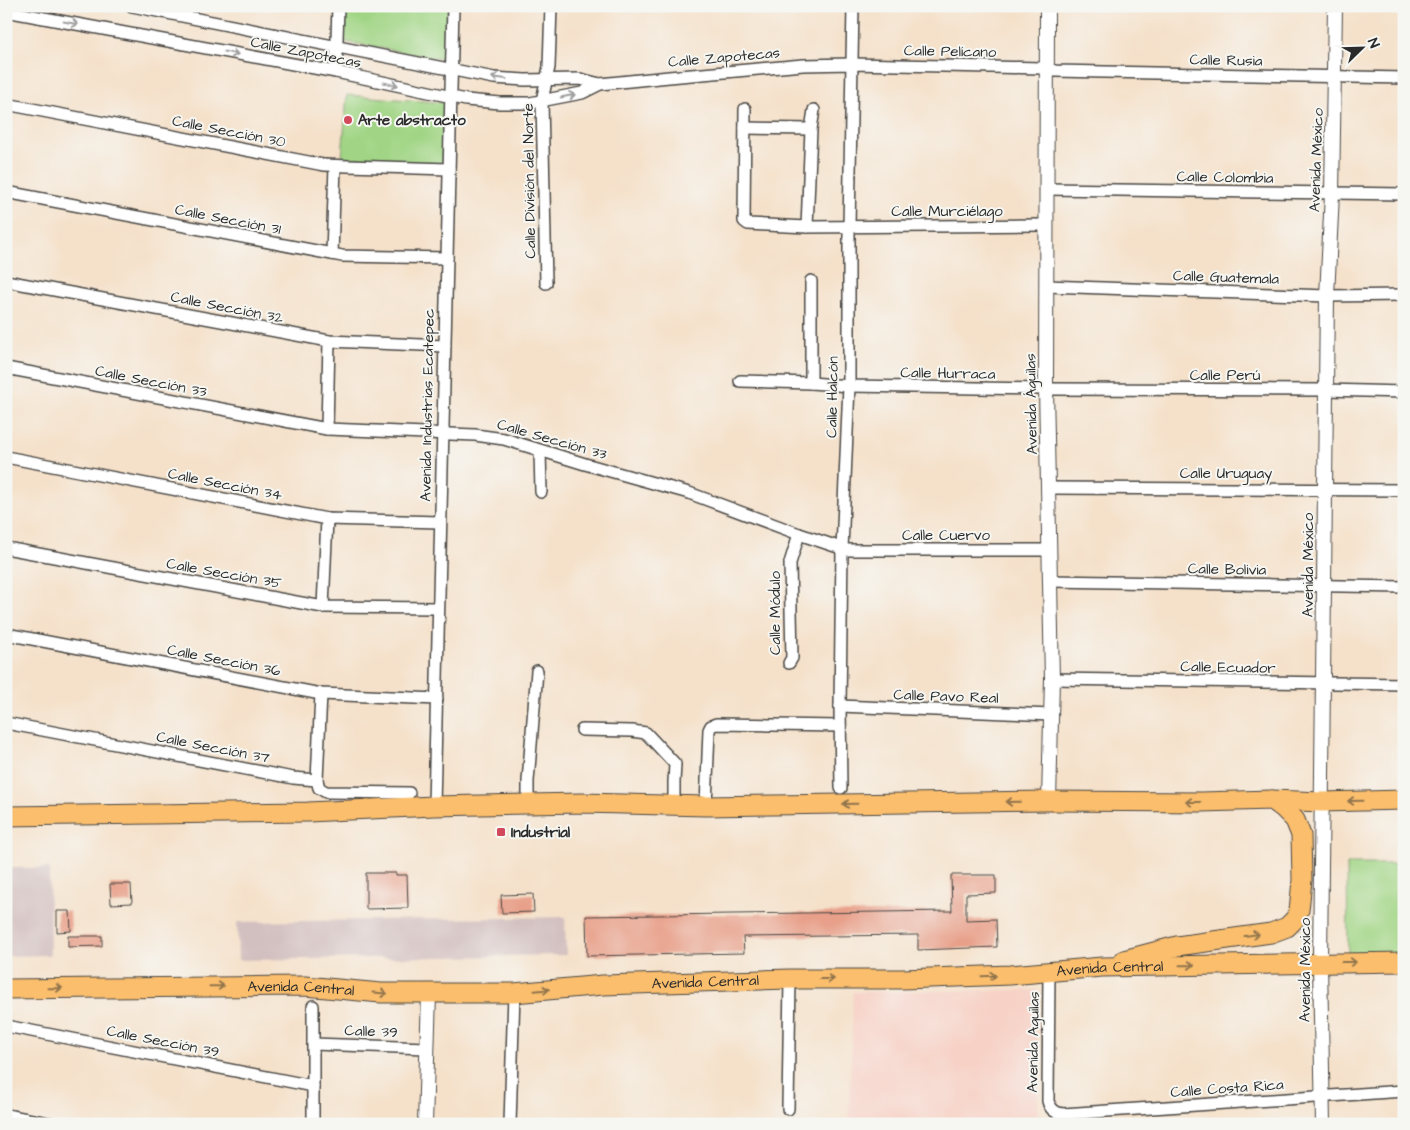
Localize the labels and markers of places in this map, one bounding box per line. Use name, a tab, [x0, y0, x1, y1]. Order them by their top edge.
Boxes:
place label: Arte abstracto	[358, 110, 466, 131]
marker: Arte abstracto	[342, 114, 354, 126]
place label: Industrial	[511, 822, 571, 843]
marker: Industrial	[495, 826, 507, 838]

